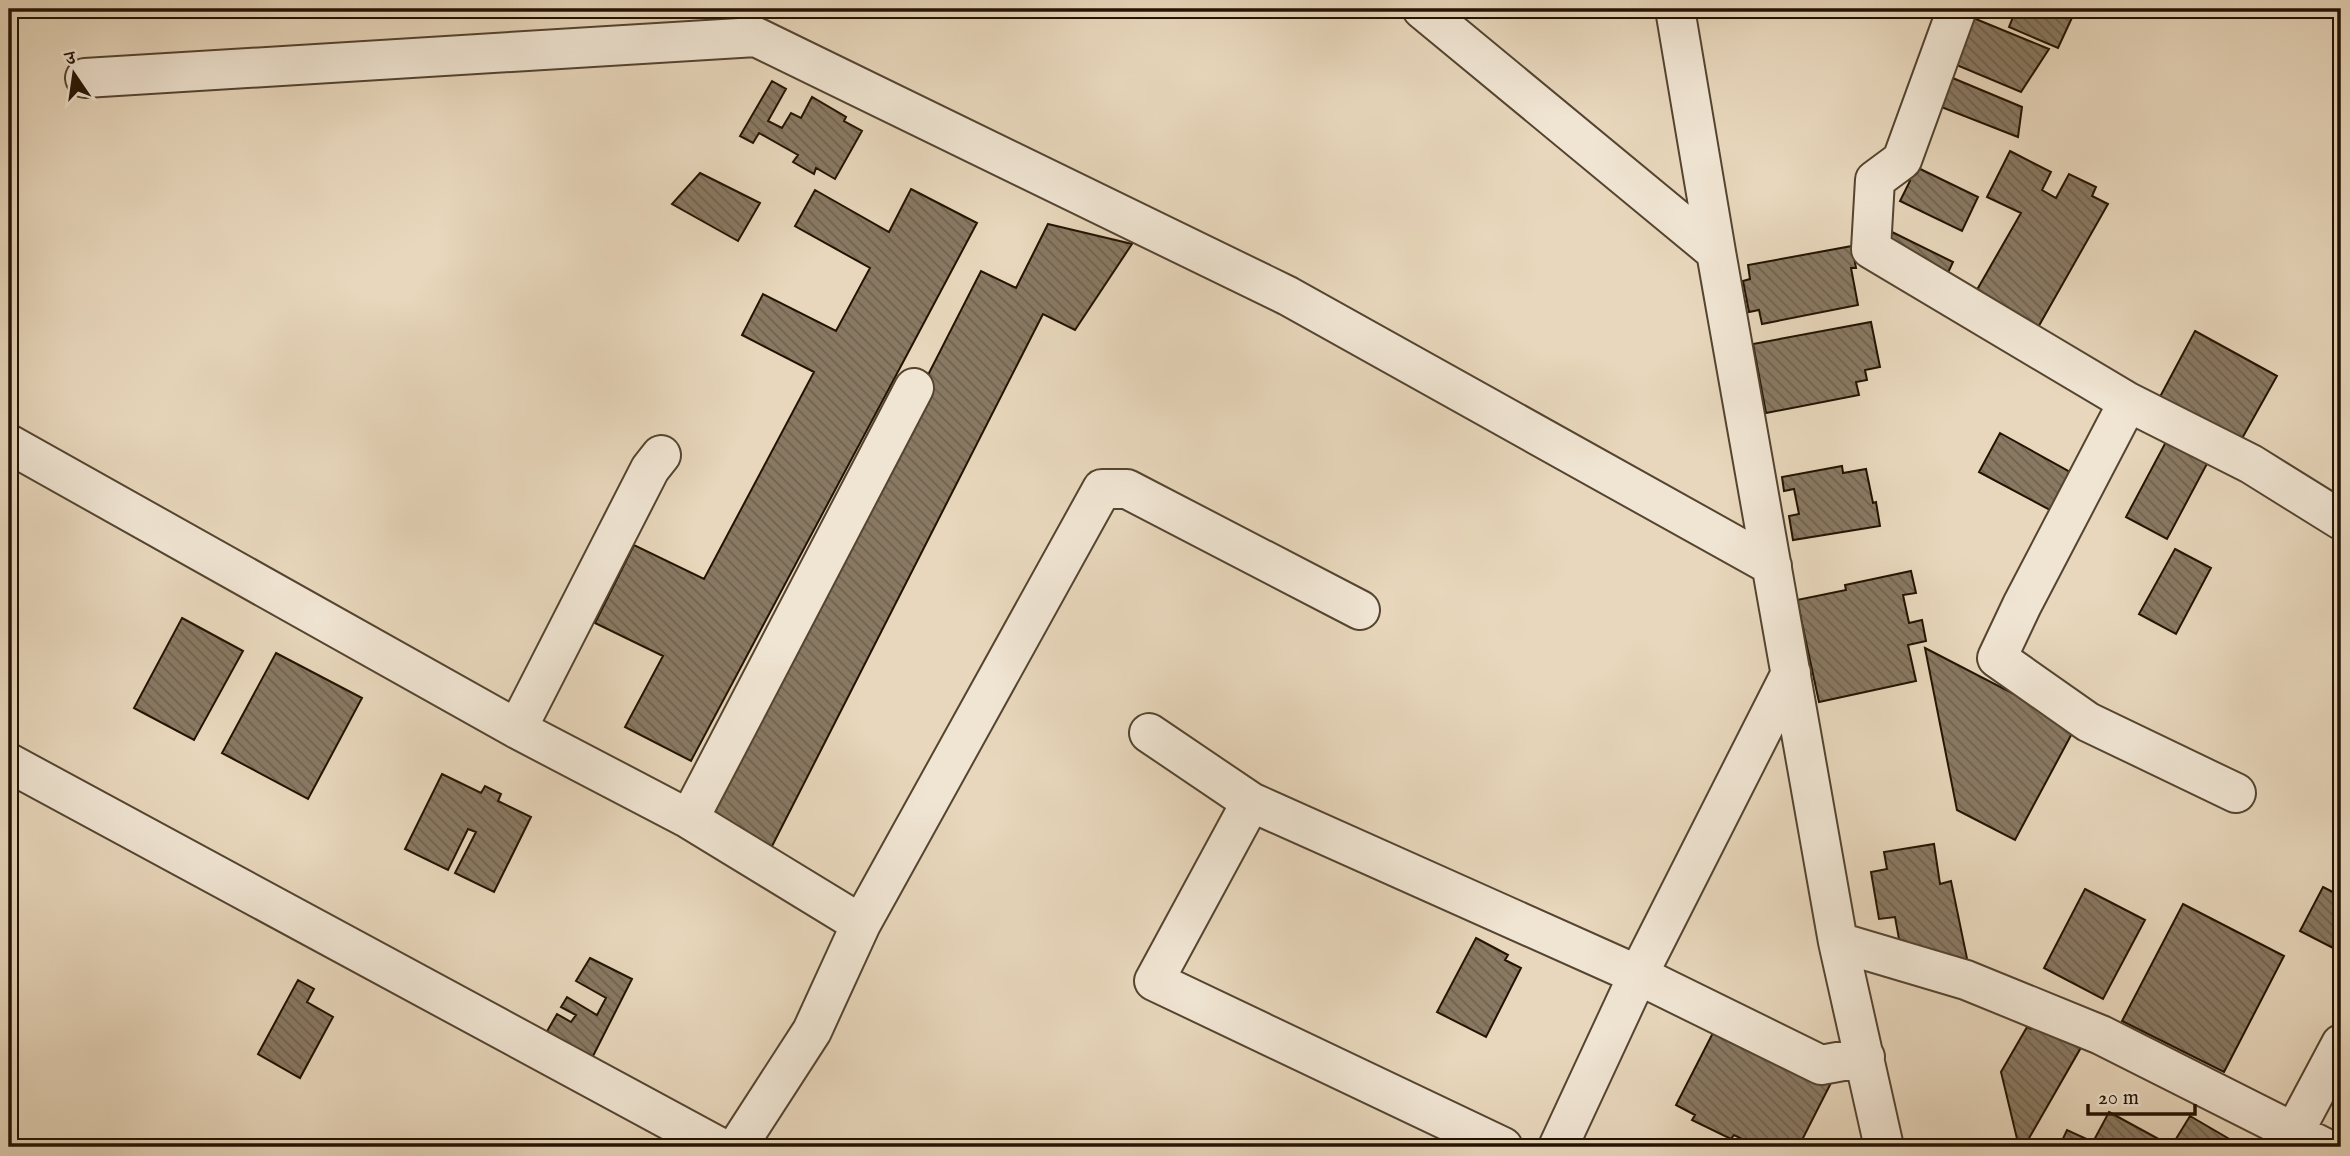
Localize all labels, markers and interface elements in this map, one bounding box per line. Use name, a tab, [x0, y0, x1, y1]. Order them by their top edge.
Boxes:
north arrow	[38, 38, 108, 108]
text: उ	[61, 46, 79, 73]
scale bar	[2088, 1072, 2194, 1116]
text: 20 m	[2098, 1085, 2139, 1112]

